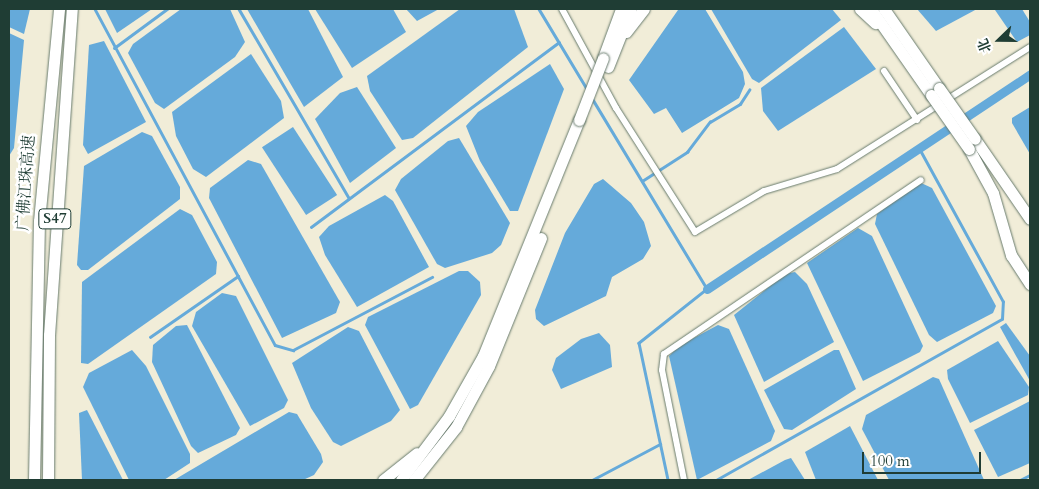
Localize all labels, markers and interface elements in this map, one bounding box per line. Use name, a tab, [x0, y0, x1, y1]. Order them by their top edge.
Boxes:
north arrow	[974, 15, 1024, 65]
text: 北	[973, 36, 996, 56]
street label: 广佛江珠高速	[13, 134, 39, 232]
road number: S47	[38, 206, 72, 232]
scale bar	[864, 442, 983, 474]
text: 100 m	[870, 451, 910, 471]

